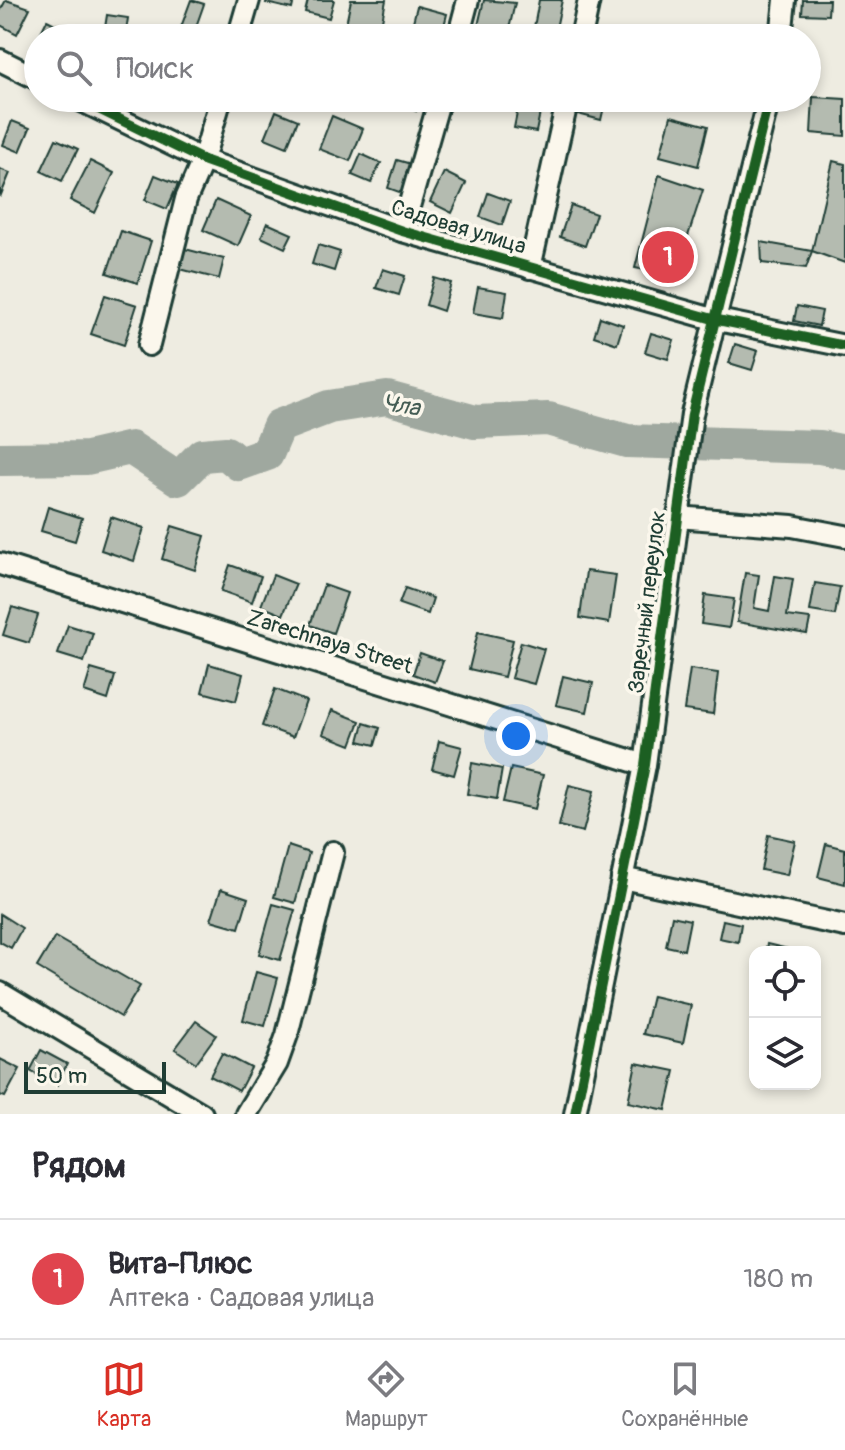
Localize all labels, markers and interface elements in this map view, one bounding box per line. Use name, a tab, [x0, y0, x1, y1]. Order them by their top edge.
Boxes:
search box	[24, 24, 821, 112]
icon: search	[52, 46, 96, 90]
text: Поиск	[116, 50, 194, 87]
street label: Садовая улица	[388, 193, 530, 261]
pin: 1	[642, 227, 694, 287]
water label: Чла	[380, 388, 424, 423]
street label: Заречный переулок	[622, 509, 672, 695]
street label: Zarechnaya Street	[243, 603, 416, 680]
your location	[496, 716, 536, 756]
map controls	[749, 946, 821, 1090]
button: locate	[749, 946, 821, 1018]
button: layers	[749, 1018, 821, 1090]
scale bar	[24, 1058, 166, 1094]
text: 50 m	[36, 1062, 87, 1090]
text: Рядом	[32, 1145, 126, 1188]
text: Вита-Плюс	[108, 1245, 252, 1282]
text: 1	[53, 1263, 63, 1295]
text: 180 m	[743, 1263, 813, 1295]
text: Аптека · Садовая улица	[108, 1282, 374, 1314]
tab: Карта	[97, 1357, 151, 1433]
tab: Маршрут	[345, 1357, 428, 1433]
tab: Сохранённые	[621, 1357, 748, 1433]

